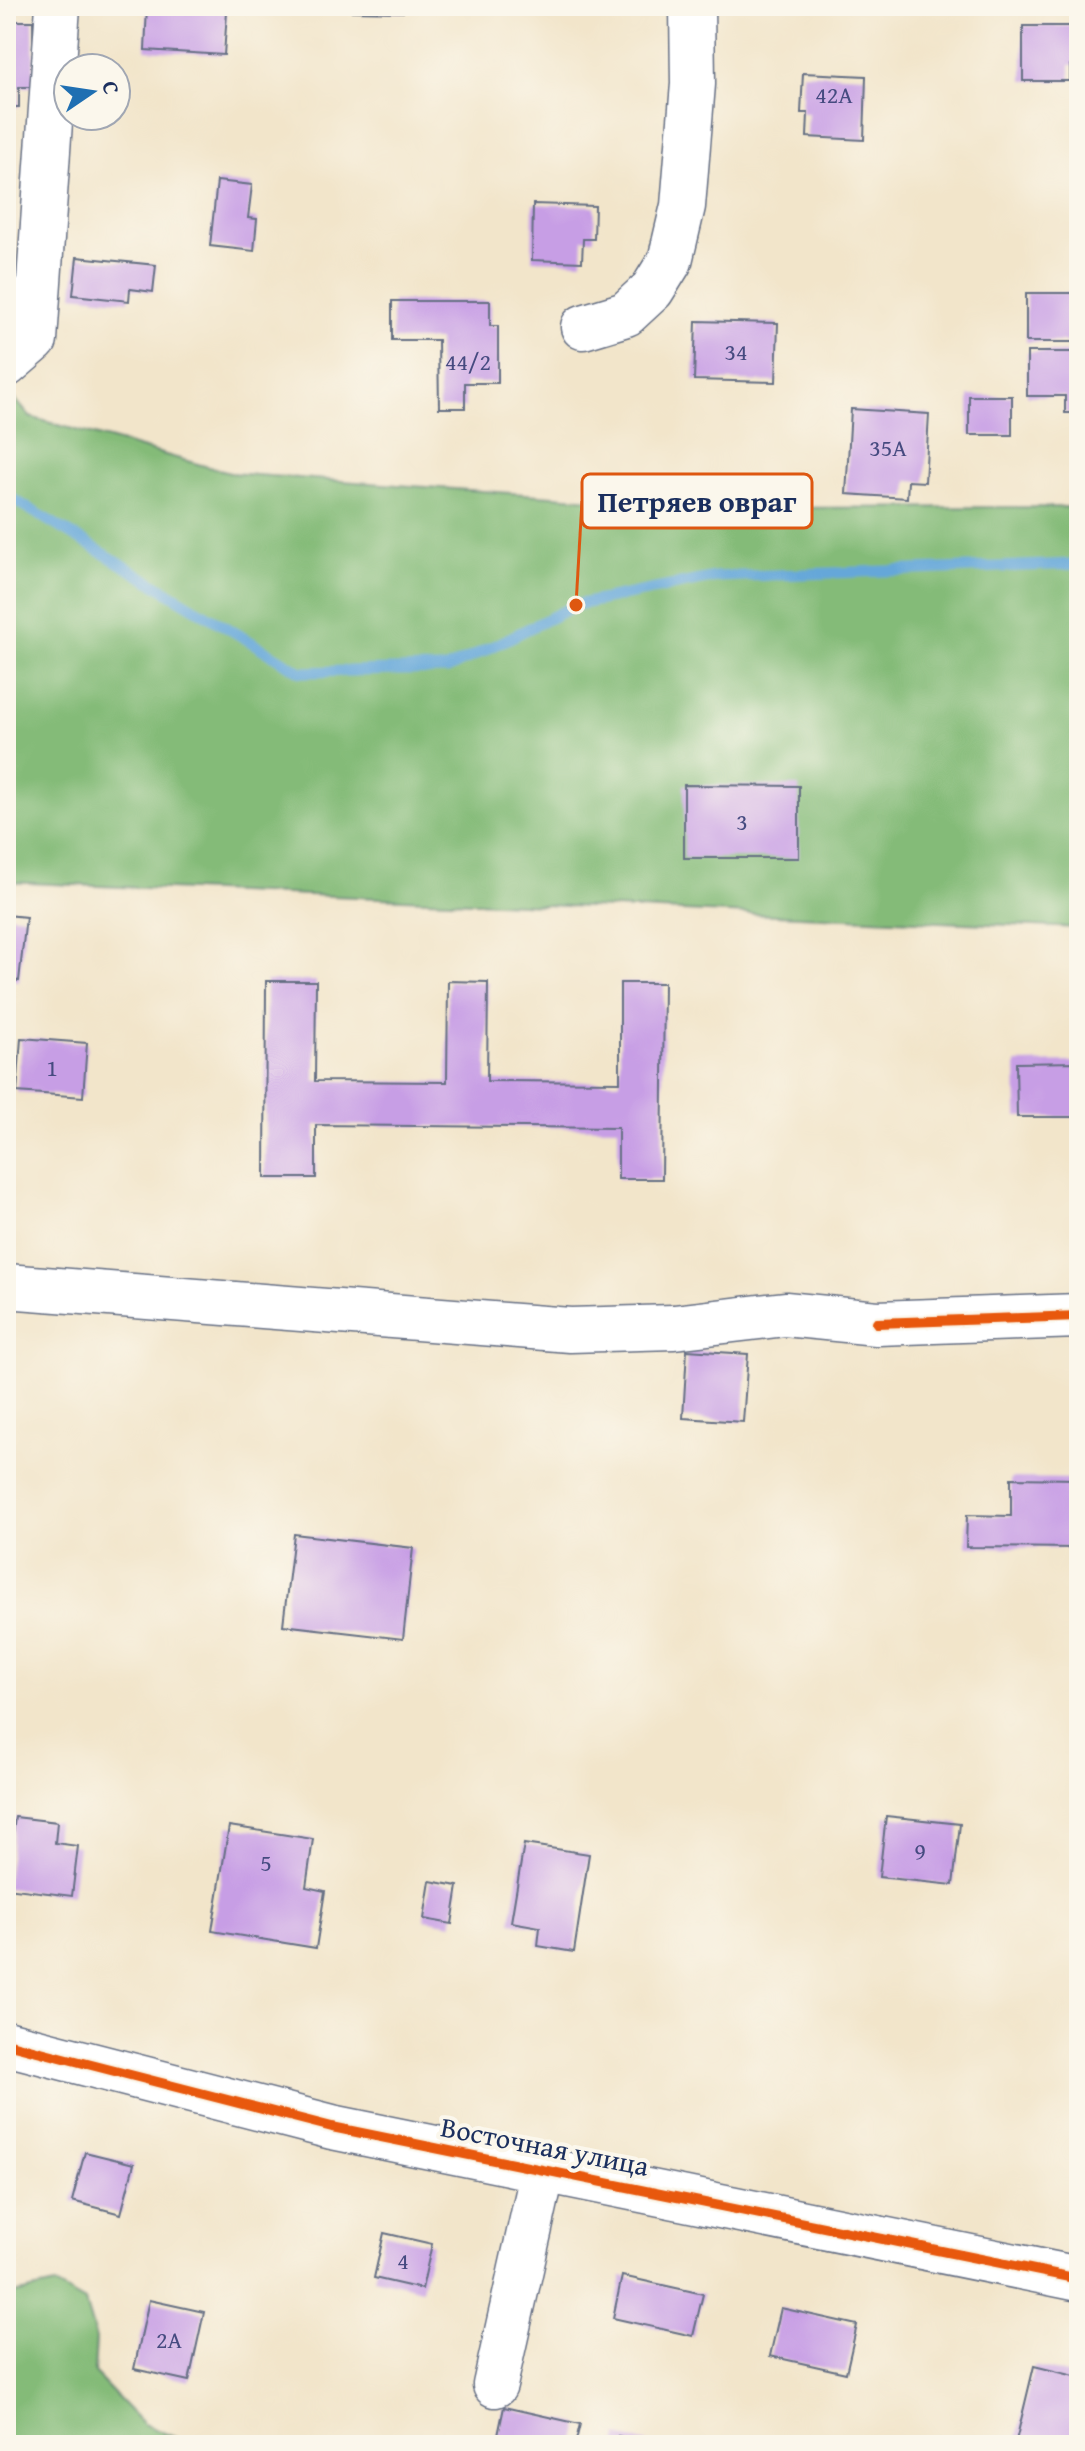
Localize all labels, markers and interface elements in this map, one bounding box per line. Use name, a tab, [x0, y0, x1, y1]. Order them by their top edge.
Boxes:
north arrow	[52, 52, 132, 132]
house number: 42А	[815, 77, 853, 112]
text: С	[94, 78, 128, 97]
house number: 34	[724, 334, 748, 369]
house number: 44/2	[445, 344, 491, 379]
house number: 35А	[869, 430, 907, 465]
callout: Петряев овраг	[582, 474, 812, 528]
text: Петряев овраг	[598, 479, 797, 523]
house number: 3	[736, 804, 748, 839]
house number: 1	[46, 1050, 58, 1085]
house number: 9	[914, 1833, 926, 1868]
house number: 5	[260, 1845, 272, 1880]
street label: Восточная улица	[438, 2105, 653, 2186]
house number: 4	[397, 2243, 409, 2278]
house number: 2А	[156, 2322, 183, 2357]

